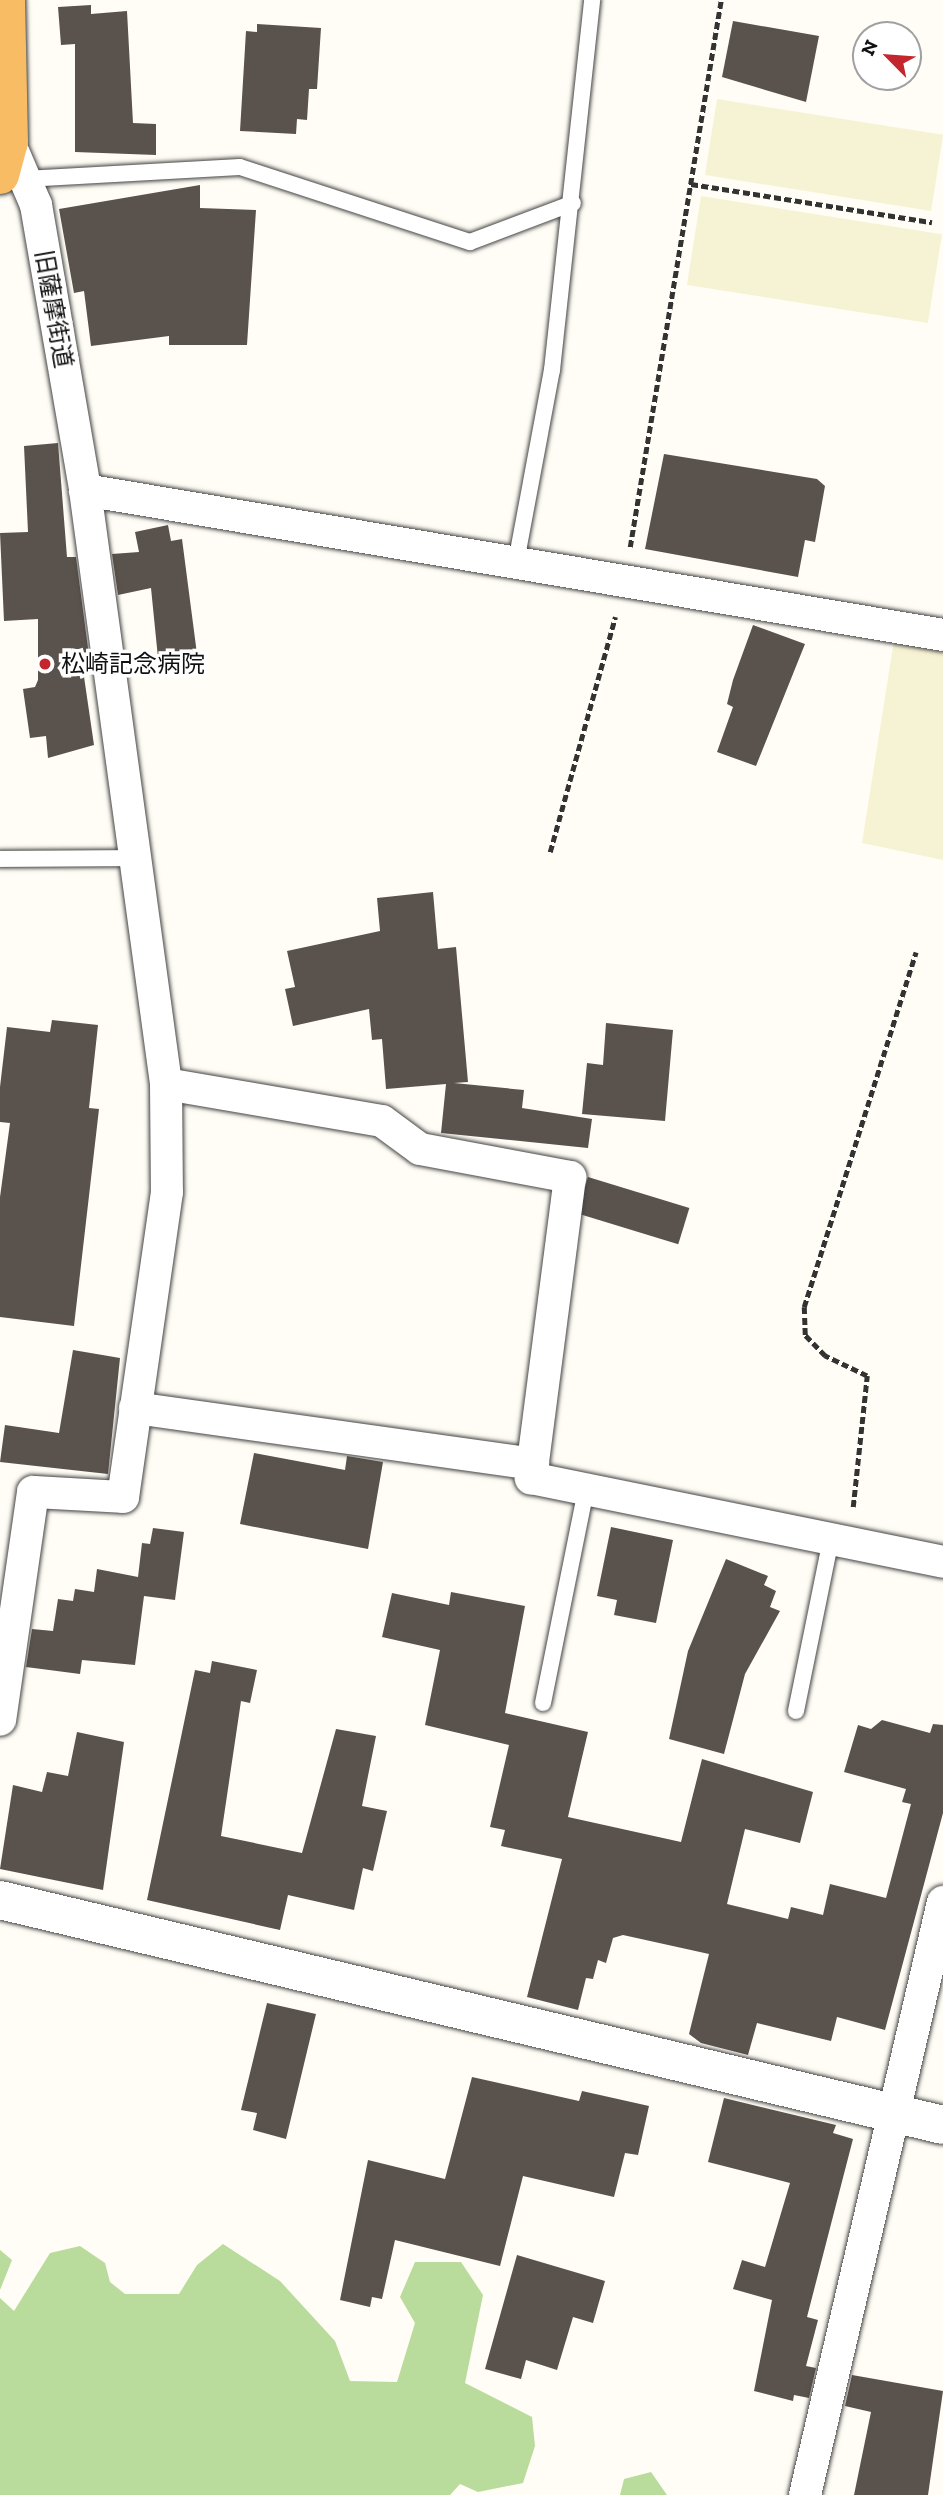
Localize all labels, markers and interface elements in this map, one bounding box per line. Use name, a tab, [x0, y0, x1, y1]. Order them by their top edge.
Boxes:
north arrow	[852, 21, 922, 91]
text: N	[856, 36, 883, 59]
street label: 旧薩摩街道	[29, 247, 79, 371]
place label: 松崎記念病院	[61, 650, 205, 678]
marker: 松崎記念病院	[35, 654, 55, 674]

